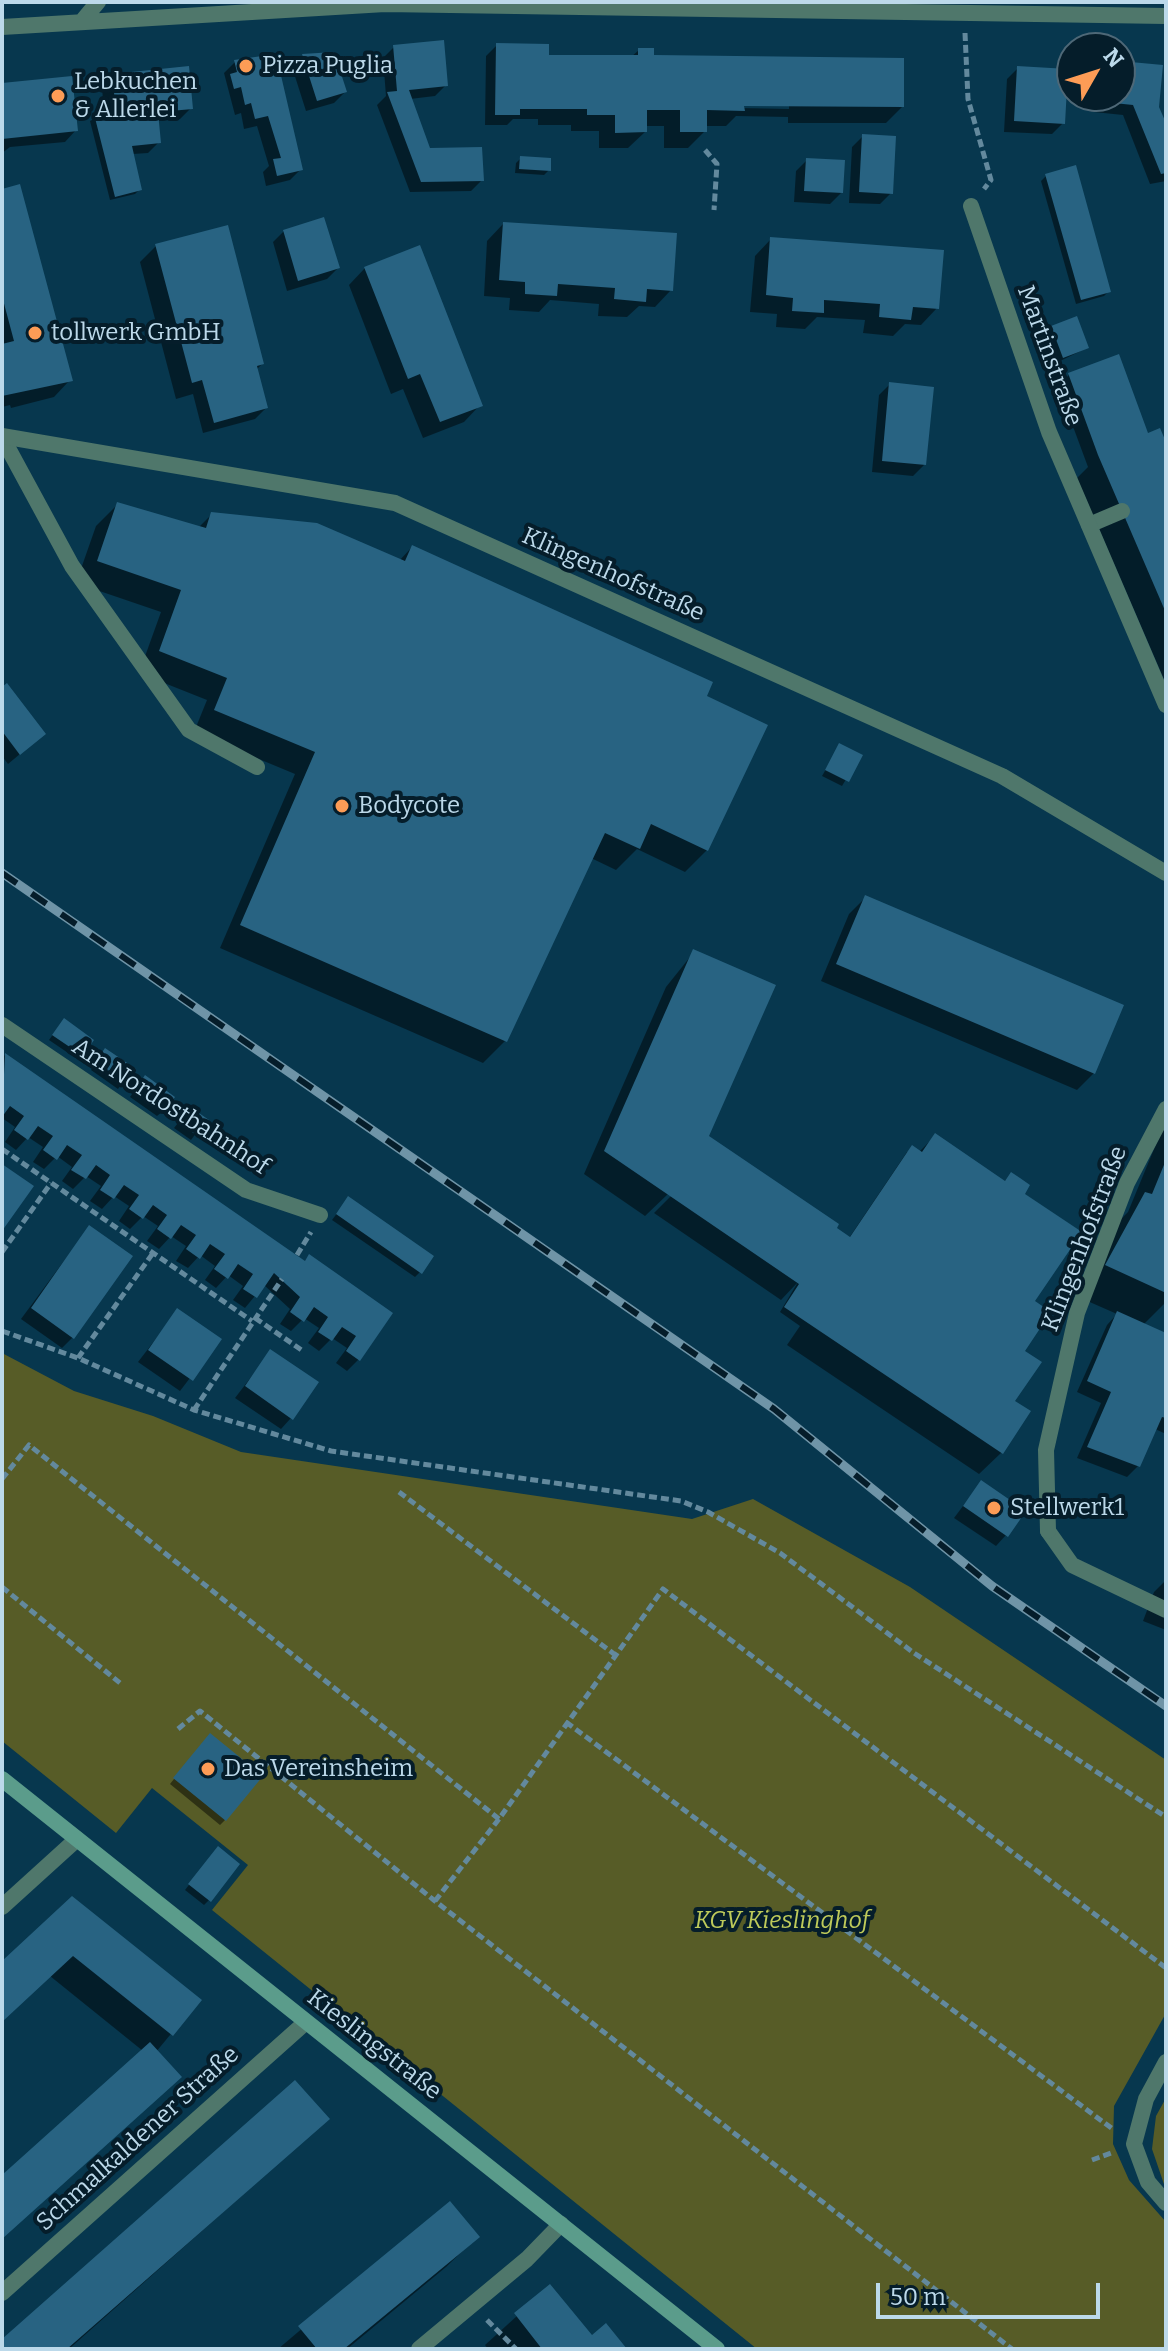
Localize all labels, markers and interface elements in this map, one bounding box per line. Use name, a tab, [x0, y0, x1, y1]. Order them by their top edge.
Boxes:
north arrow	[1056, 32, 1136, 112]
text: N	[1098, 43, 1129, 73]
place label: Pizza Puglia	[262, 52, 393, 80]
marker: Pizza Puglia	[237, 57, 255, 75]
place label: Lebkuchen & Allerlei	[74, 68, 197, 124]
marker: Lebkuchen & Allerlei	[49, 87, 67, 105]
street label: Martinstraße	[1010, 282, 1088, 430]
place label: tollwerk GmbH	[51, 319, 221, 347]
marker: tollwerk GmbH	[26, 324, 44, 342]
street label: Klingenhofstraße	[517, 522, 709, 628]
place label: Bodycote	[358, 792, 460, 820]
marker: Bodycote	[333, 797, 351, 815]
street label: Am Nordostbahnhof	[66, 1033, 274, 1181]
street label: Klingenhofstraße	[1036, 1142, 1134, 1336]
place label: Stellwerk1	[1010, 1494, 1124, 1522]
marker: Stellwerk1	[985, 1499, 1003, 1517]
place label: Das Vereinsheim	[224, 1755, 413, 1783]
marker: Das Vereinsheim	[199, 1760, 217, 1778]
park label: KGV Kieslinghof	[694, 1907, 870, 1935]
street label: Kieslingstraße	[301, 1984, 447, 2106]
street label: Schmalkaldener Straße	[31, 2041, 245, 2237]
scale bar	[880, 2267, 1104, 2317]
text: 50 m	[890, 2283, 946, 2311]

